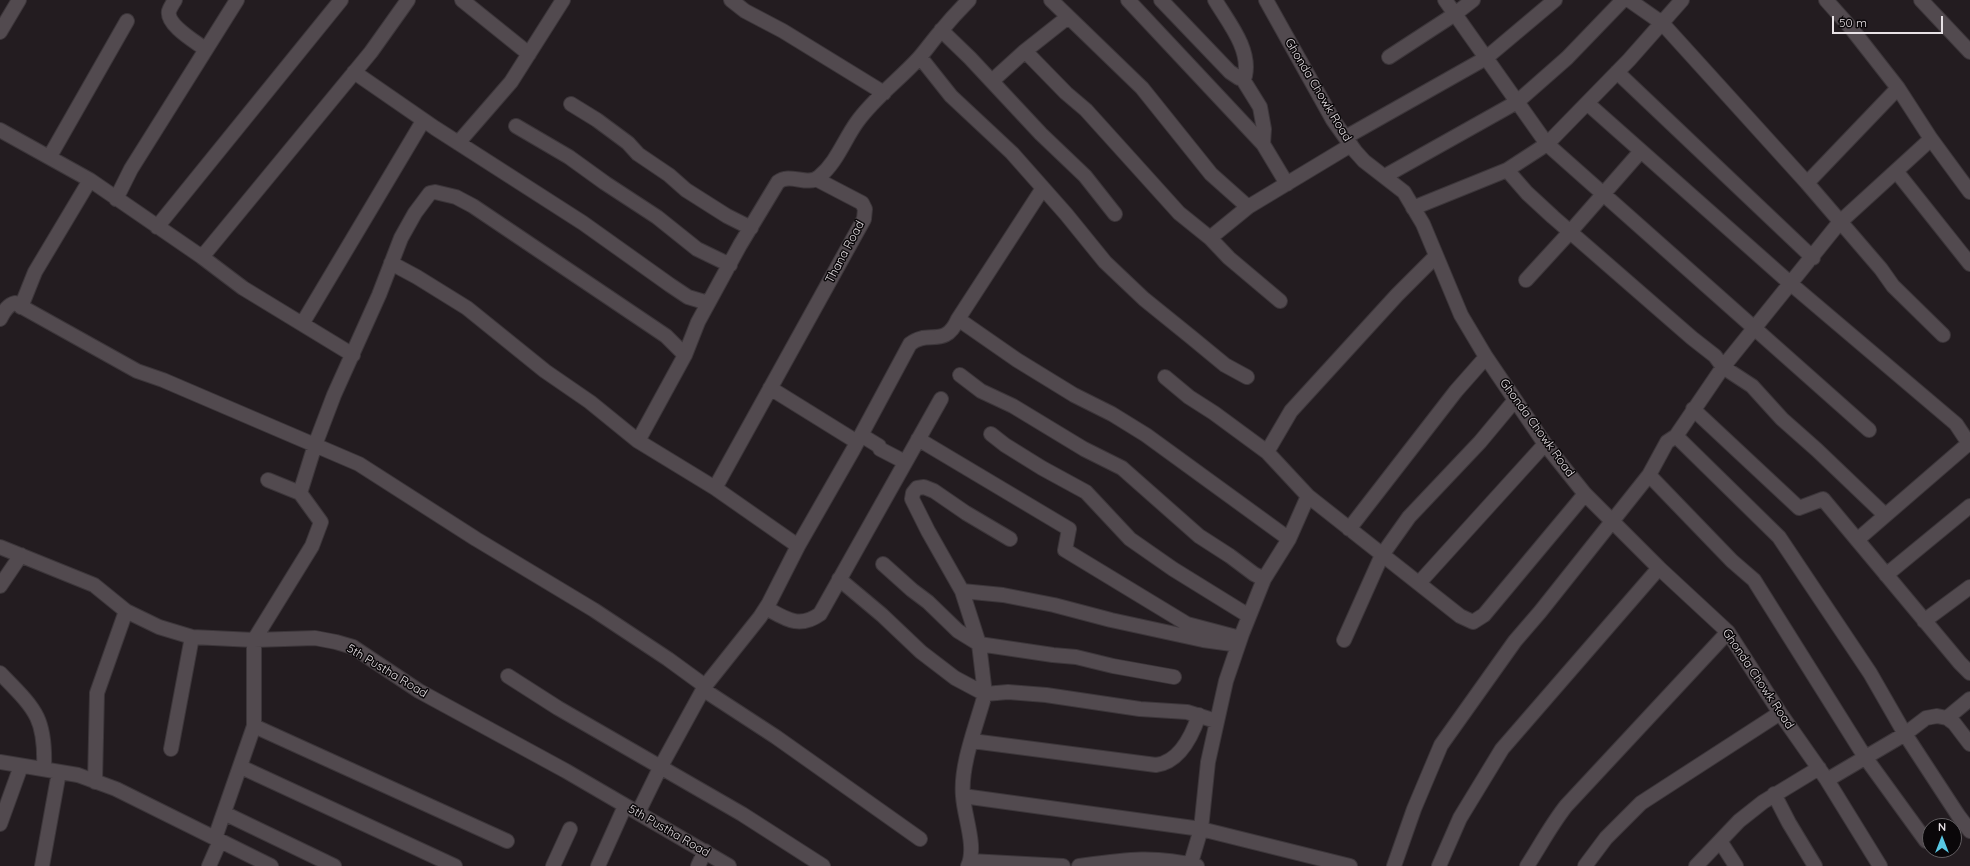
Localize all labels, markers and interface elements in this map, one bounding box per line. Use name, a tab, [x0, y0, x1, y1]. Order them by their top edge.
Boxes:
scale bar	[1834, 8, 1945, 34]
text: 50 m	[1839, 15, 1867, 30]
street label: Ghonda Chowk Road	[1282, 36, 1354, 144]
street label: Thana Road	[823, 218, 867, 286]
street label: Ghonda Chowk Road	[1497, 376, 1577, 480]
street label: Ghonda Chowk Road	[1719, 626, 1797, 732]
street label: 5th Pustha Road	[344, 641, 430, 701]
street label: 5th Pustha Road	[626, 802, 712, 860]
north arrow	[1922, 818, 1962, 858]
text: N	[1938, 820, 1946, 834]

